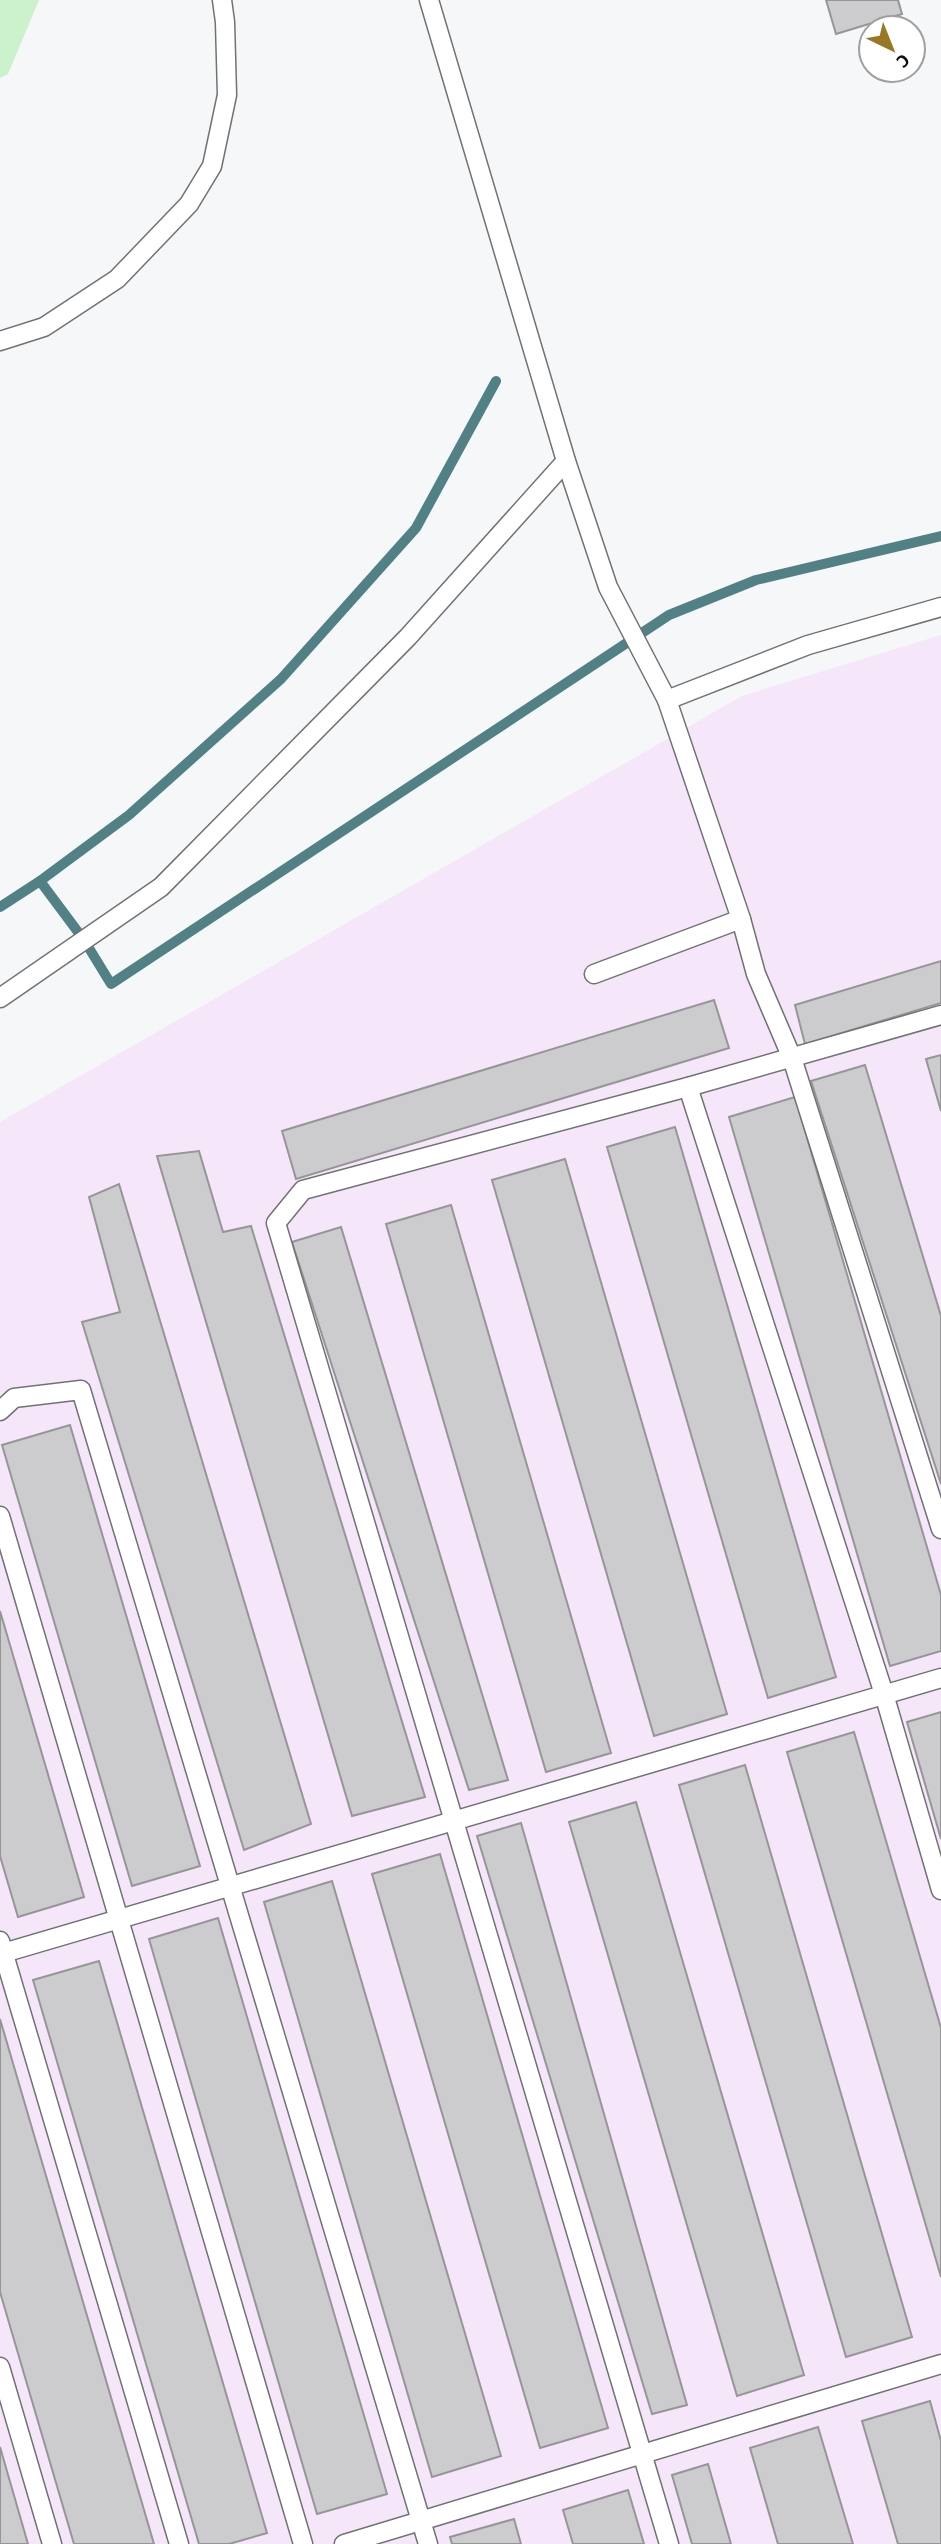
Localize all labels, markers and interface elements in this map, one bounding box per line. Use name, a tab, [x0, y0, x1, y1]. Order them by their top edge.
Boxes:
north arrow	[857, 14, 927, 84]
text: С	[892, 50, 913, 71]

